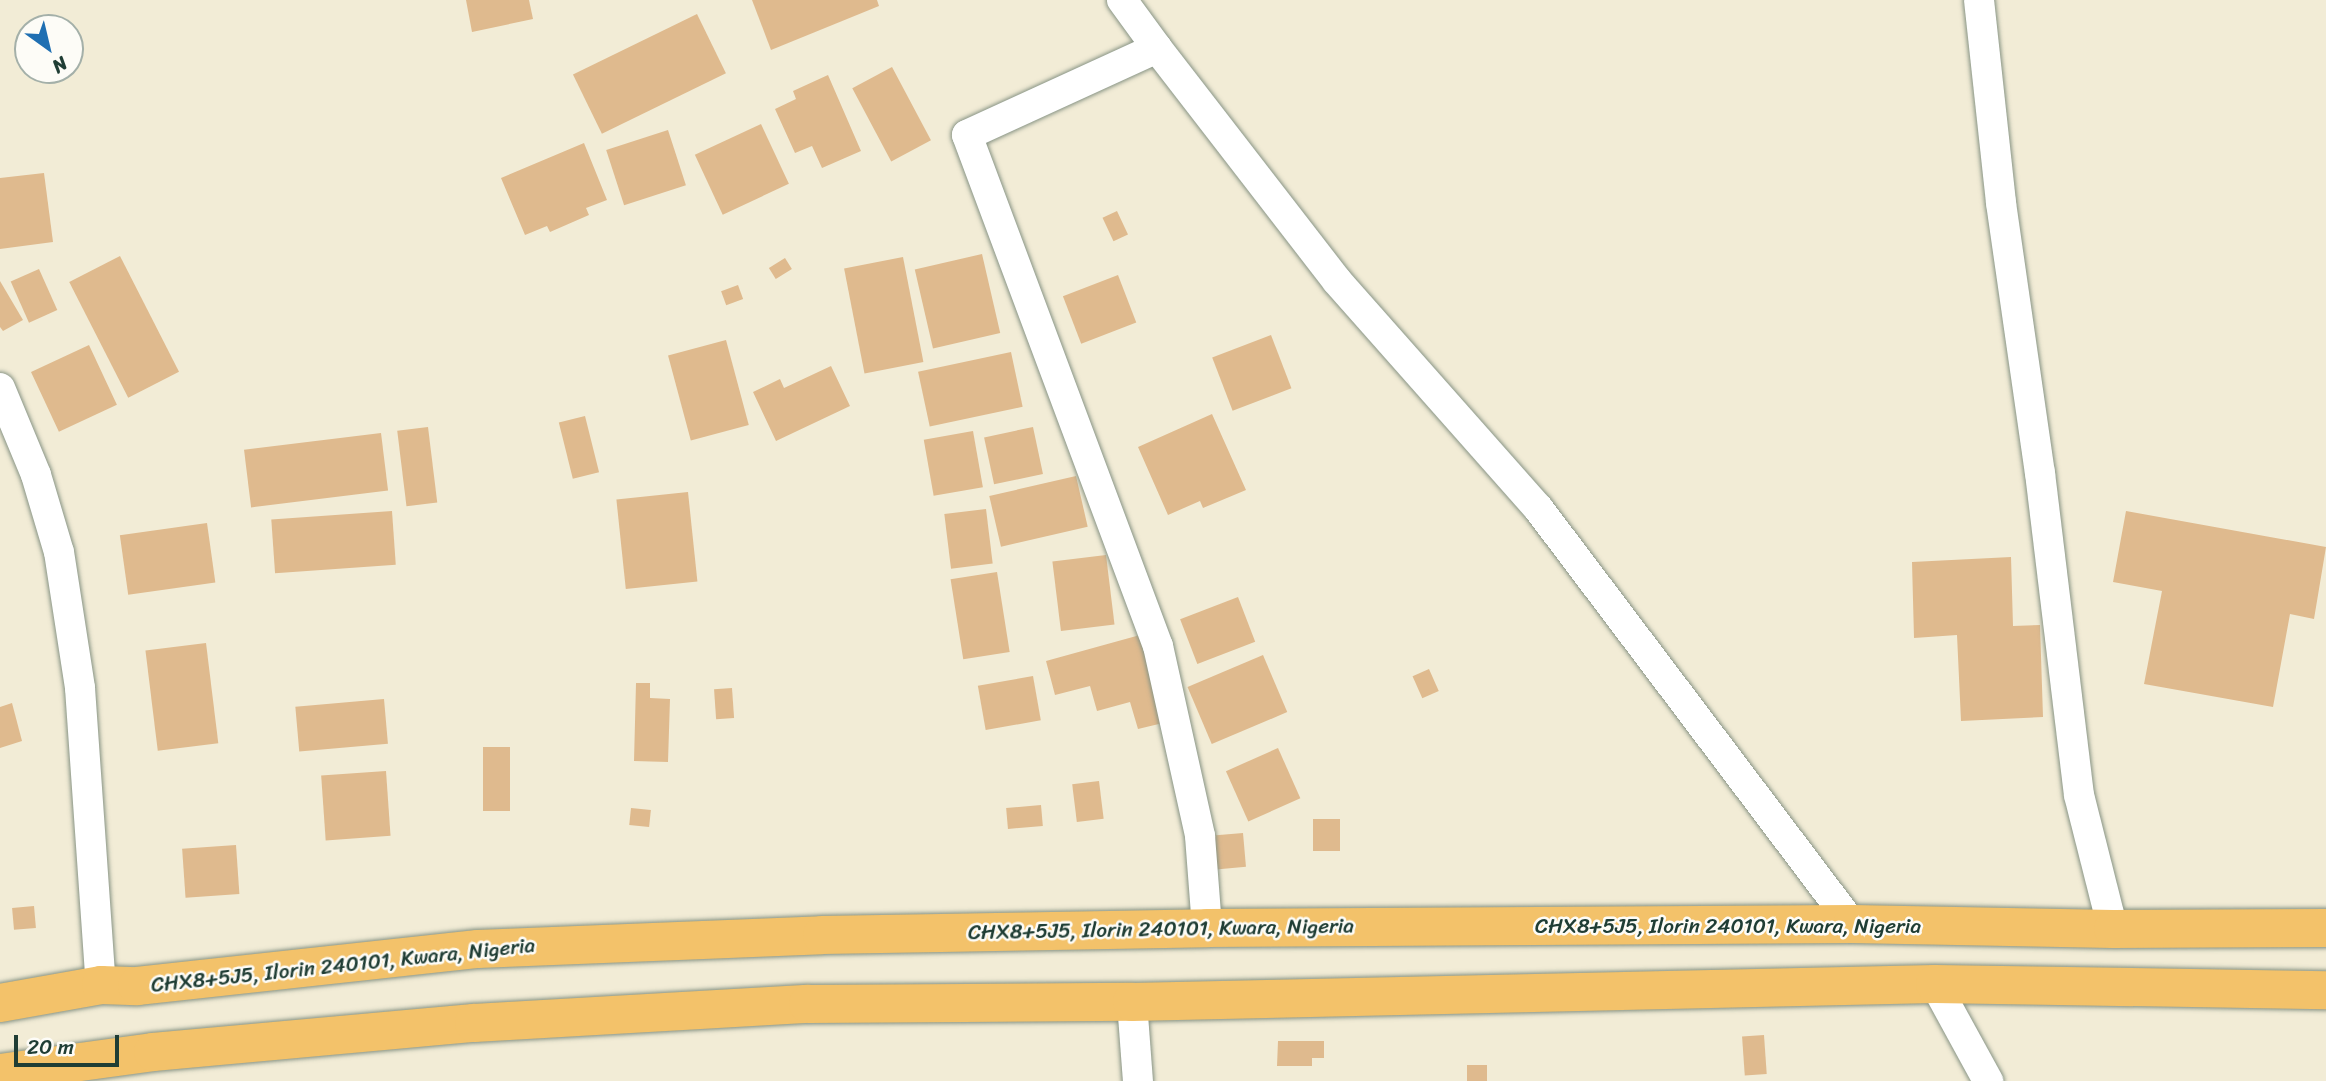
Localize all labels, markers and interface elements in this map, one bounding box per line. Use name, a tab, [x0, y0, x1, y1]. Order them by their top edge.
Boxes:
north arrow	[14, 14, 84, 84]
text: N	[45, 48, 75, 83]
street label: CHX8+5J5, Ilorin 240101, Kwara, Nigeria	[968, 913, 1354, 945]
street label: CHX8+5J5, Ilorin 240101, Kwara, Nigeria	[1535, 913, 1921, 939]
street label: CHX8+5J5, Ilorin 240101, Kwara, Nigeria	[150, 932, 536, 998]
scale bar	[18, 1021, 122, 1066]
text: 20 m	[27, 1028, 74, 1066]

